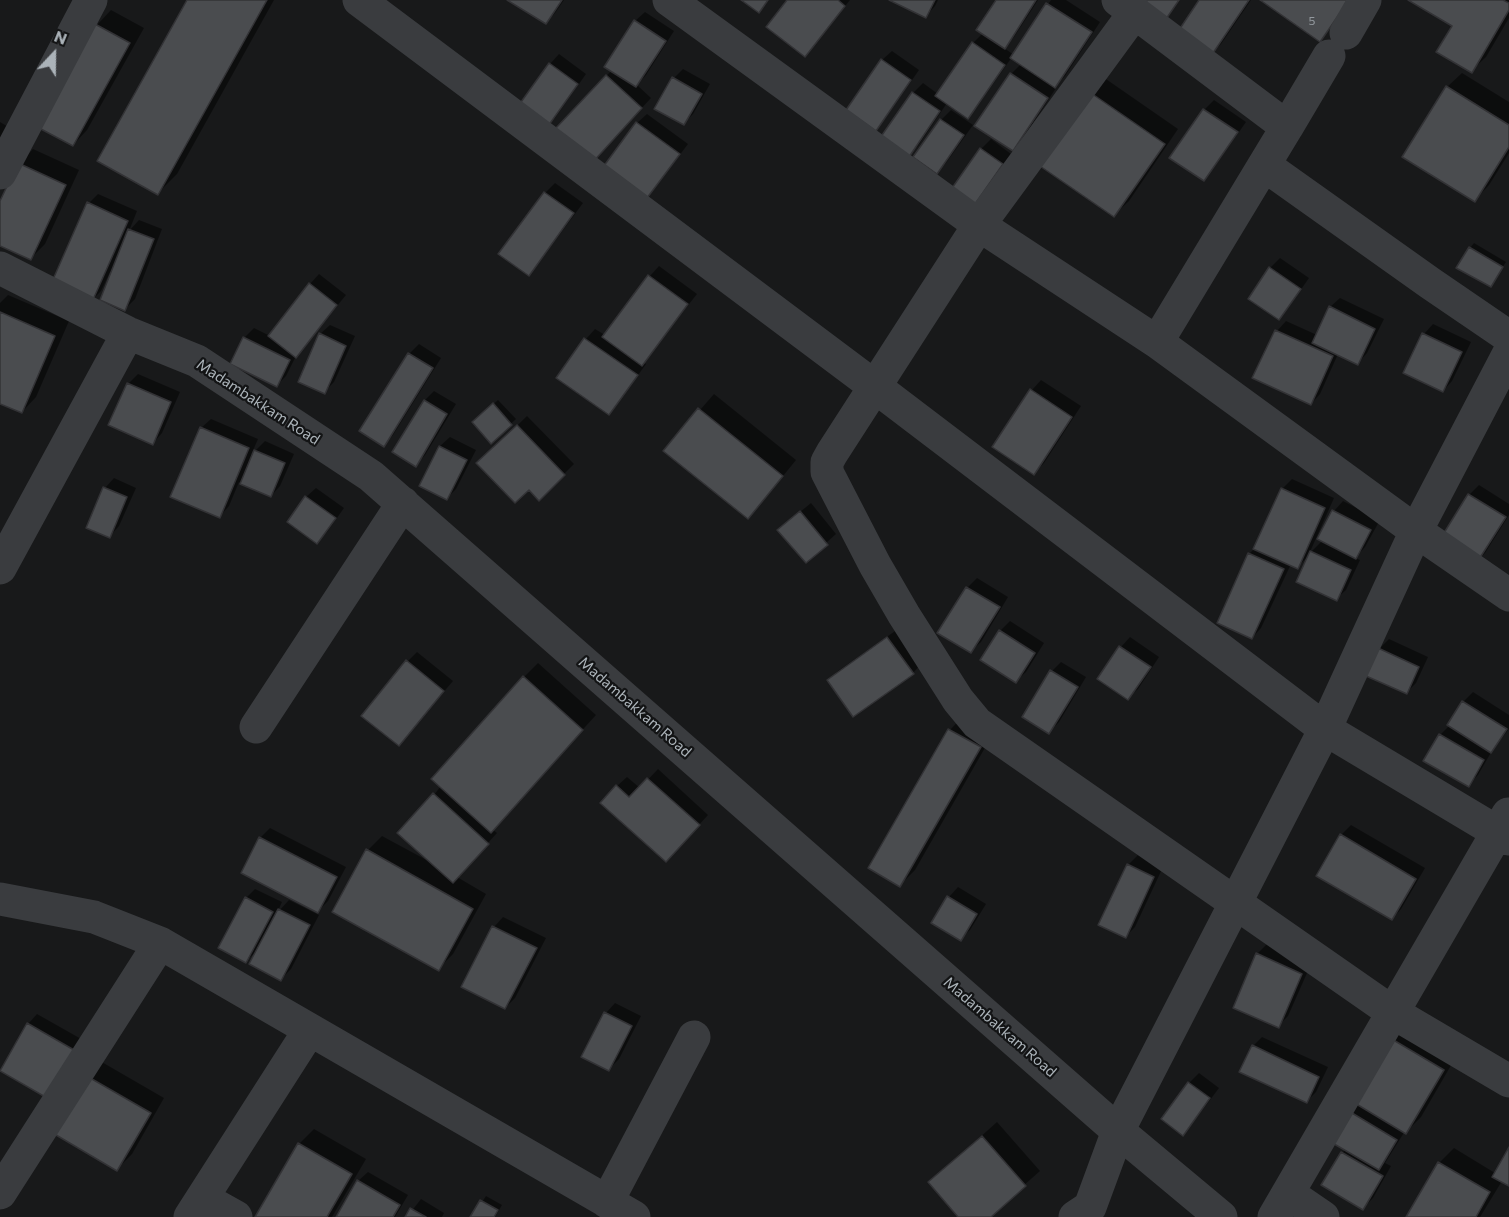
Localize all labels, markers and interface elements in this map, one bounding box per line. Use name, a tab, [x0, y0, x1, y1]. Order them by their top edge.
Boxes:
house number: 5	[1309, 14, 1315, 28]
north arrow	[24, 24, 84, 84]
text: N	[52, 26, 70, 48]
street label: Madambakkam Road	[193, 355, 323, 449]
street label: Madambakkam Road	[575, 653, 695, 761]
street label: Madambakkam Road	[940, 973, 1060, 1081]

